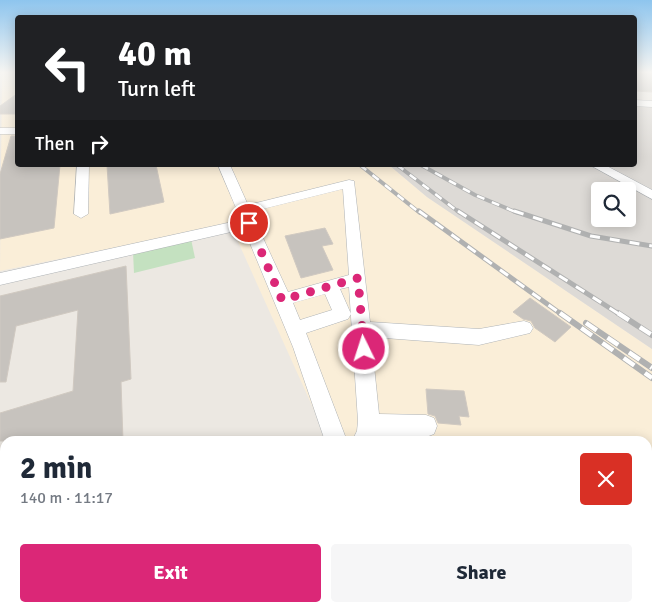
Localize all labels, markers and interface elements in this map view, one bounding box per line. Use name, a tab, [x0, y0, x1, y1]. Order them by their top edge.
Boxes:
text: 40 m	[118, 32, 192, 75]
icon: left	[35, 35, 100, 100]
text: Turn left	[118, 75, 196, 102]
icon: right	[85, 130, 113, 158]
text: Then	[35, 132, 75, 156]
map controls	[591, 182, 636, 227]
button: search	[591, 182, 636, 227]
pin	[228, 202, 270, 244]
icon: arrive	[235, 209, 263, 237]
position arrow	[337, 322, 389, 374]
text: 2 min	[20, 450, 92, 487]
button: close	[580, 453, 632, 505]
text: 140 m · 11:17	[20, 488, 113, 508]
button: Exit	[20, 544, 321, 602]
button: Share	[331, 544, 632, 602]

